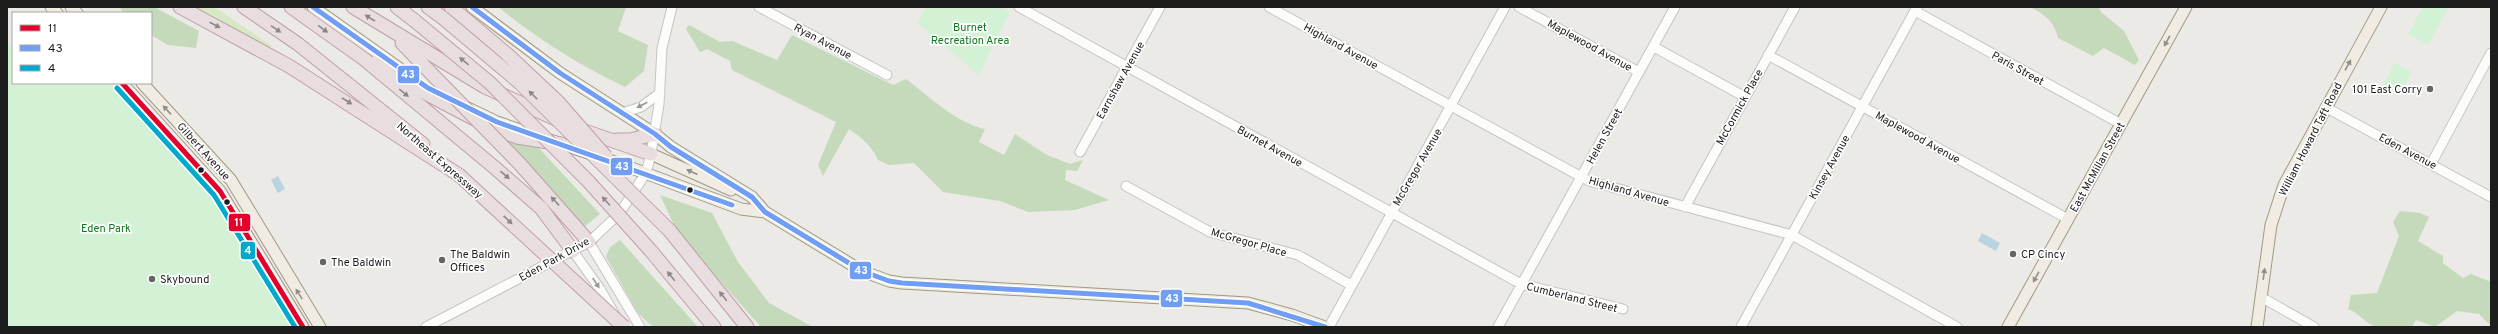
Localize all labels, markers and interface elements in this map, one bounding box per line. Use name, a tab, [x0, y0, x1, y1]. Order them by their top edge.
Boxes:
legend	[12, 12, 152, 84]
one-way arrow	[365, 14, 375, 22]
street label: Maplewood Avenue	[1545, 17, 1634, 75]
text: 11	[48, 21, 57, 37]
one-way arrow	[209, 21, 221, 28]
street label: Ryan Avenue	[791, 21, 854, 63]
park label: Burnet Recreation Area	[931, 21, 1009, 48]
street label: Highland Avenue	[1301, 21, 1380, 73]
one-way arrow	[271, 25, 281, 33]
one-way arrow	[317, 25, 328, 33]
one-way arrow	[2163, 35, 2170, 47]
street label: Earnshaw Avenue	[1094, 39, 1148, 122]
text: 43	[48, 41, 63, 57]
street label: Paris Street	[1989, 49, 2046, 89]
one-way arrow	[458, 57, 469, 65]
one-way arrow	[2345, 59, 2352, 71]
text: 4	[48, 61, 55, 77]
line badge: 43	[397, 65, 420, 84]
street label: McCormick Place	[1713, 67, 1767, 148]
text: 43	[401, 68, 415, 82]
street label: William Howard Taft Road	[2276, 80, 2346, 199]
place label: 101 East Corry	[2352, 83, 2422, 97]
marker: 101 East Corry	[2425, 84, 2435, 94]
one-way arrow	[399, 88, 410, 97]
one-way arrow	[528, 90, 538, 100]
one-way arrow	[342, 97, 352, 105]
one-way arrow	[636, 102, 648, 109]
one-way arrow	[163, 105, 172, 114]
street label: Helen Street	[1584, 106, 1626, 167]
street label: Maplewood Avenue	[1873, 109, 1962, 167]
street label: Northeast Expressway	[393, 119, 486, 202]
street label: Gilbert Avenue	[174, 120, 233, 184]
street label: East McMillan Street	[2067, 120, 2128, 215]
street label: Burnet Avenue	[1234, 123, 1305, 171]
street label: McGregor Avenue	[1390, 126, 1446, 209]
street label: Eden Avenue	[2376, 131, 2439, 173]
street label: Kinsey Avenue	[1806, 133, 1853, 202]
line badge: 43	[610, 157, 633, 176]
text: 43	[615, 160, 629, 174]
unlabelled marker	[196, 165, 206, 175]
one-way arrow	[686, 169, 698, 175]
one-way arrow	[499, 171, 510, 180]
street label: Highland Avenue	[1587, 174, 1671, 210]
unlabelled marker	[685, 185, 695, 195]
one-way arrow	[550, 196, 560, 206]
one-way arrow	[601, 196, 611, 206]
unlabelled marker	[222, 197, 232, 207]
line badge: 11	[228, 213, 251, 232]
text: 11	[235, 216, 243, 230]
one-way arrow	[503, 216, 513, 225]
park label: Eden Park	[81, 222, 131, 236]
street label: McGregor Place	[1209, 225, 1288, 260]
street label: Eden Park Drive	[517, 235, 592, 285]
line badge: 4	[240, 241, 256, 260]
text: 4	[244, 244, 252, 258]
place label: The Baldwin Offices	[450, 248, 510, 275]
place label: CP Cincy	[2021, 248, 2065, 262]
marker: CP Cincy	[2008, 249, 2018, 259]
marker: The Baldwin Offices	[437, 255, 447, 265]
place label: The Baldwin	[331, 256, 391, 270]
marker: The Baldwin	[318, 257, 328, 267]
line badge: 43	[849, 261, 872, 280]
text: 43	[854, 264, 868, 278]
one-way arrow	[2261, 268, 2267, 281]
one-way arrow	[667, 270, 675, 281]
one-way arrow	[2032, 271, 2039, 283]
place label: Skybound	[160, 273, 209, 287]
marker: Skybound	[147, 274, 157, 284]
one-way arrow	[592, 278, 600, 288]
street label: Cumberland Street	[1525, 280, 1619, 316]
one-way arrow	[295, 289, 303, 299]
line badge: 43	[1160, 289, 1183, 308]
one-way arrow	[719, 291, 728, 302]
text: 43	[1165, 292, 1179, 306]

